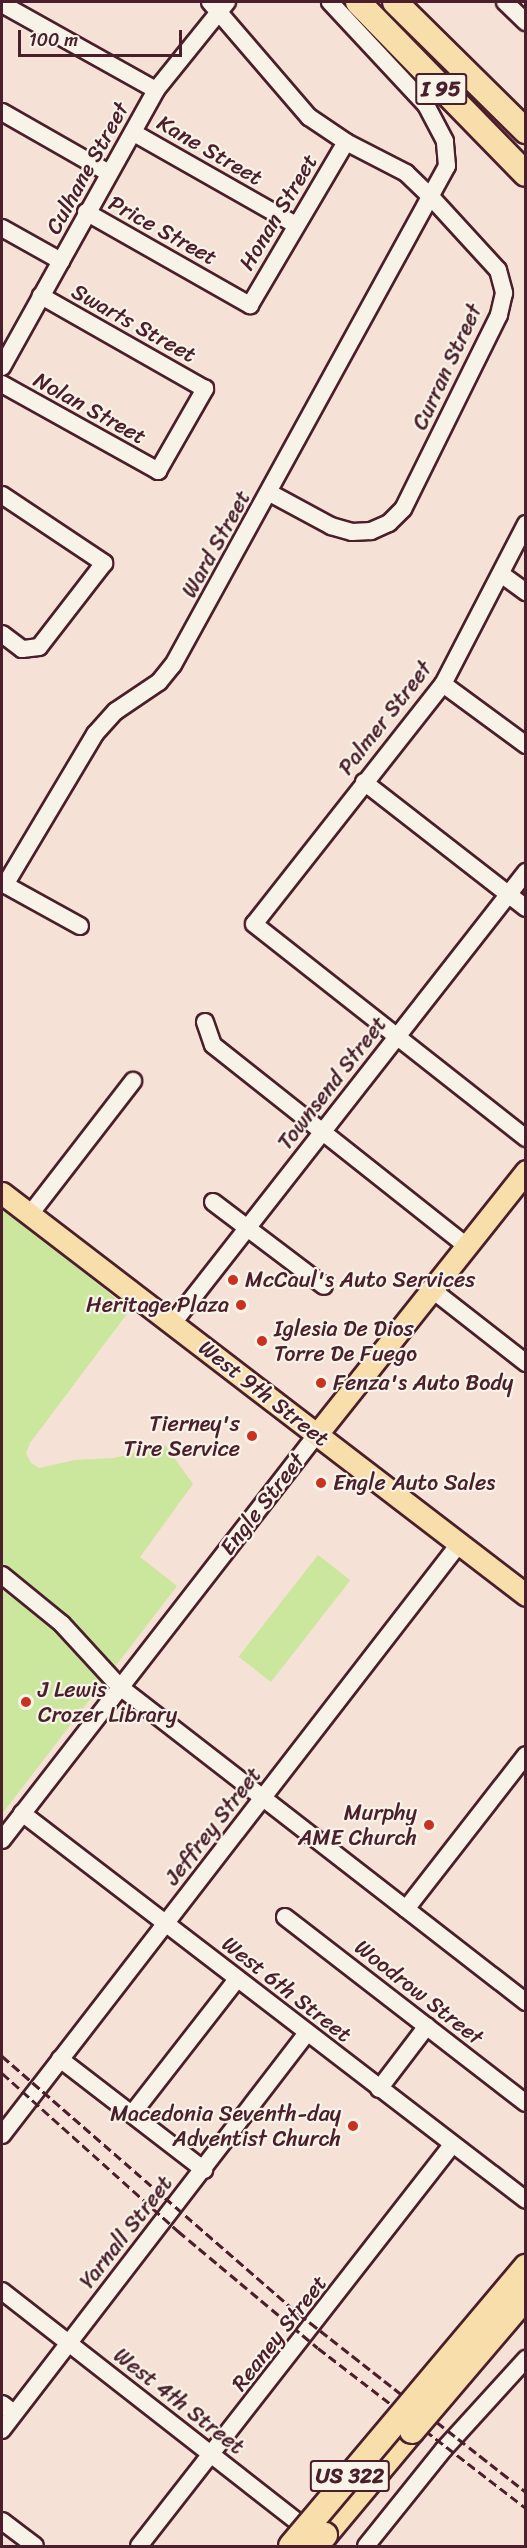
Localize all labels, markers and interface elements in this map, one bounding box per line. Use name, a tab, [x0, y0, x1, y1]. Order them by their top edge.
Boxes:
scale bar	[21, 18, 184, 56]
text: 100 m	[29, 24, 78, 56]
road number: I 95	[414, 71, 468, 107]
street label: Culhane Street	[40, 98, 134, 238]
street label: Kane Street	[153, 109, 267, 191]
street label: Honan Street	[233, 149, 323, 275]
street label: Price Street	[104, 189, 222, 271]
street label: Swarts Street	[67, 278, 201, 368]
street label: Curran Street	[406, 300, 488, 434]
street label: Nolan Street	[29, 366, 151, 450]
street label: Ward Street	[176, 486, 256, 602]
street label: Palmer Street	[332, 656, 438, 780]
street label: Townsend Street	[272, 1011, 392, 1155]
place label: McCaul's Auto Services	[245, 1267, 475, 1293]
marker: McCaul's Auto Services	[226, 1273, 240, 1287]
place label: Heritage Plaza	[86, 1292, 229, 1318]
marker: Heritage Plaza	[234, 1298, 248, 1312]
place label: Iglesia De Dios Torre De Fuego	[274, 1315, 418, 1366]
street label: West 9th Street	[194, 1334, 334, 1452]
marker: Iglesia De Dios Torre De Fuego	[255, 1334, 269, 1348]
place label: Fenza's Auto Body	[333, 1370, 513, 1396]
marker: Fenza's Auto Body	[314, 1376, 328, 1390]
place label: Tierney's Tire Service	[124, 1410, 240, 1462]
marker: Tierney's Tire Service	[245, 1429, 259, 1443]
street label: Engle Street	[214, 1448, 310, 1560]
place label: Engle Auto Sales	[333, 1470, 497, 1496]
marker: Engle Auto Sales	[314, 1476, 328, 1490]
place label: J Lewis Crozer Library	[38, 1676, 177, 1728]
marker: J Lewis Crozer Library	[19, 1695, 33, 1709]
street label: Jeffrey Street	[159, 1762, 267, 1890]
place label: Murphy AME Church	[298, 1799, 417, 1850]
marker: Murphy AME Church	[422, 1818, 436, 1832]
street label: West 6th Street	[217, 1930, 357, 2048]
street label: Woodrow Street	[350, 1934, 488, 2050]
place label: Macedonia Seventh-day Adventist Church	[109, 2100, 341, 2152]
marker: Macedonia Seventh-day Adventist Church	[346, 2119, 360, 2133]
street label: Yarnall Street	[74, 2171, 178, 2293]
street label: Reaney Street	[226, 2270, 332, 2396]
street label: West 4th Street	[109, 2342, 249, 2460]
road number: US 322	[310, 2458, 391, 2494]

